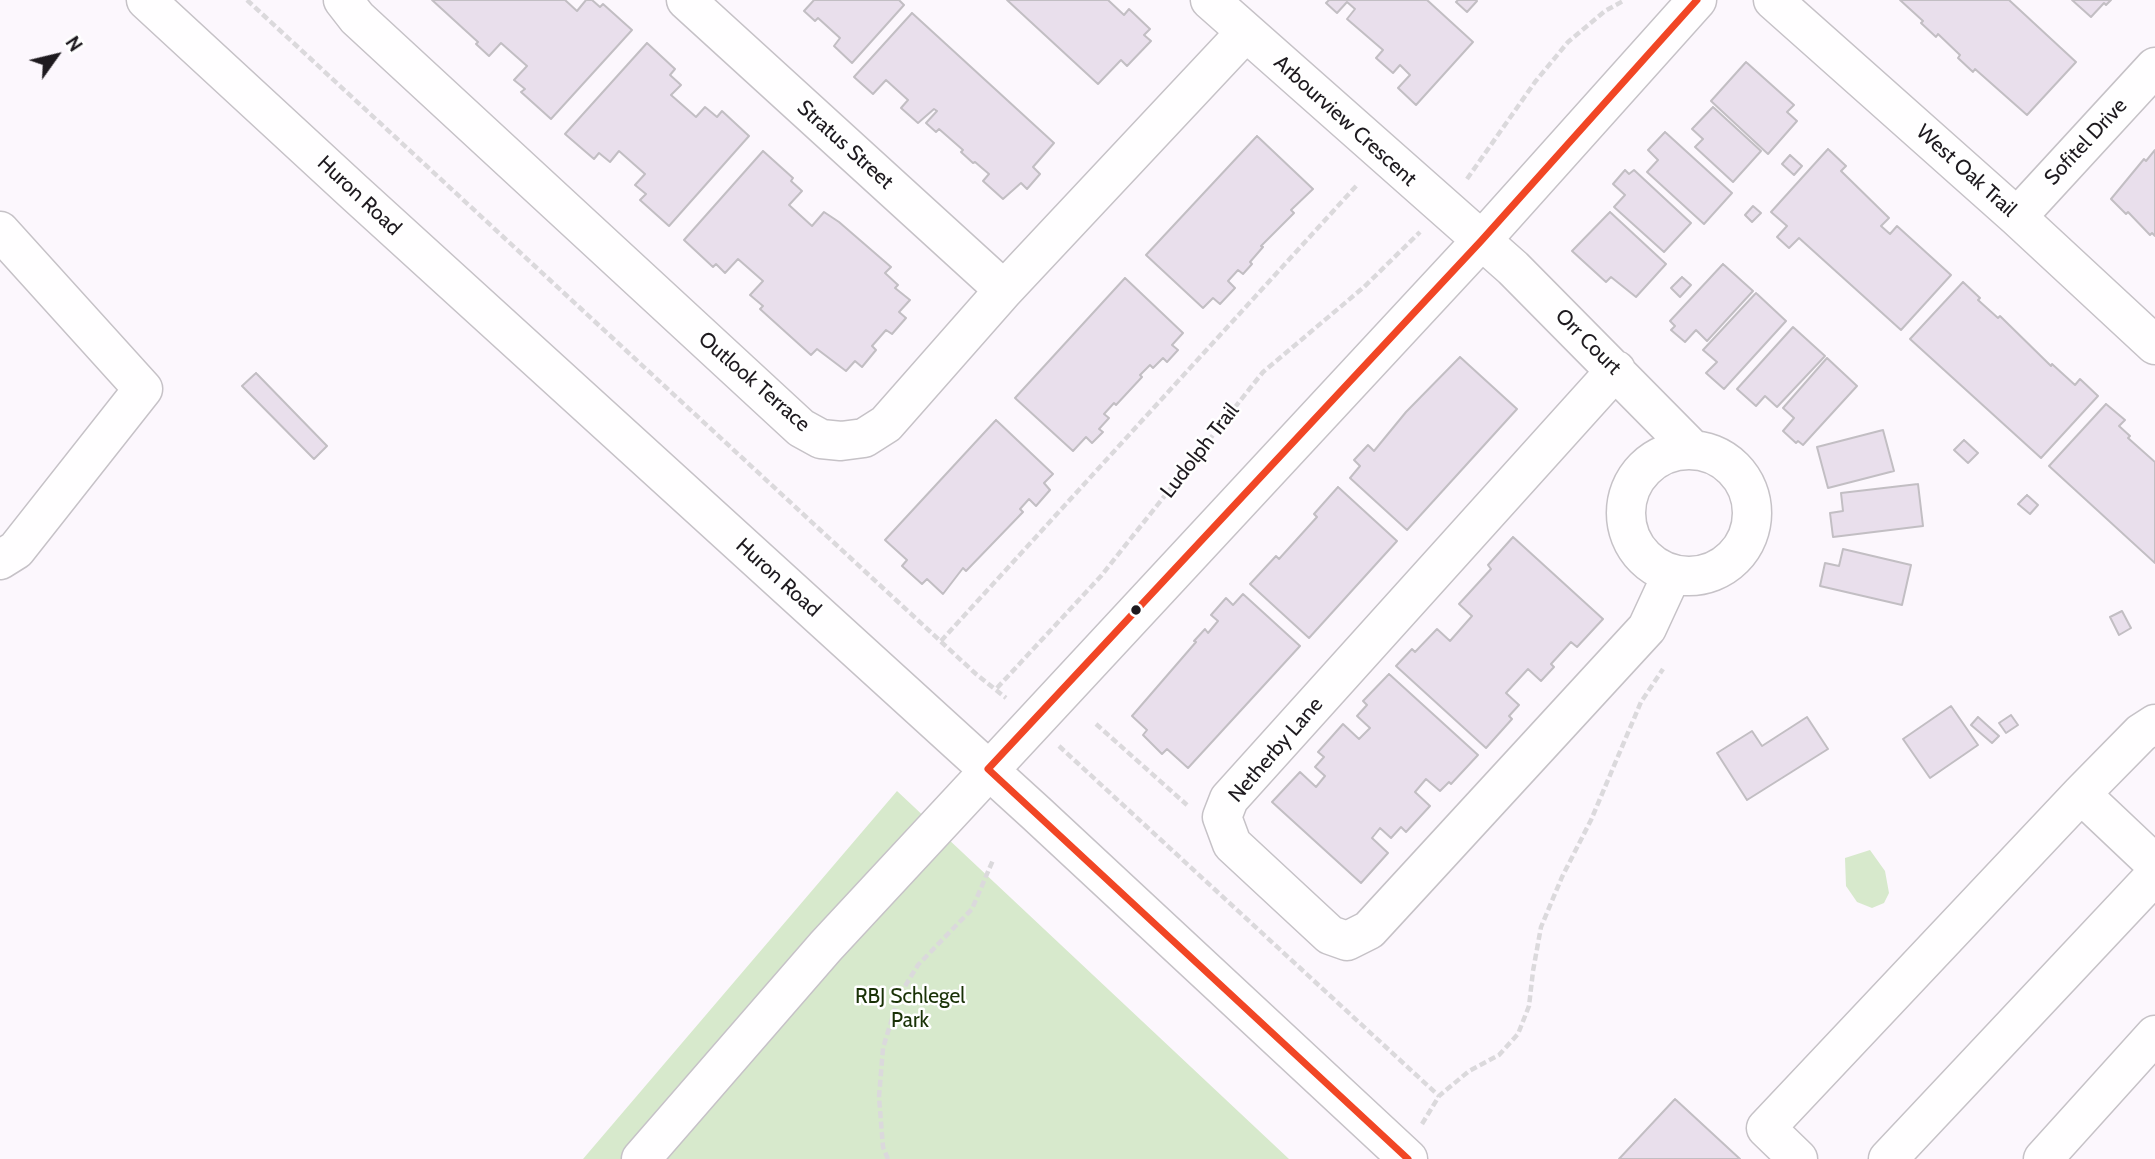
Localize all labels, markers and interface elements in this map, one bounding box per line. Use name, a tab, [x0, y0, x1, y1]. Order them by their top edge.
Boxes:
north arrow	[21, 21, 91, 91]
text: N	[61, 32, 87, 56]
street label: Arbourview Crescent	[1268, 50, 1422, 192]
street label: Sofitel Drive	[2039, 93, 2133, 191]
street label: Stratus Street	[792, 95, 898, 195]
street label: West Oak Trail	[1911, 120, 2021, 222]
street label: Huron Road	[312, 151, 406, 241]
street label: Orr Court	[1550, 304, 1626, 380]
street label: Outlook Terrace	[693, 327, 815, 437]
street label: Ludolph Trail	[1155, 399, 1245, 503]
street label: Huron Road	[730, 533, 826, 623]
unlabelled marker	[1129, 603, 1143, 617]
street label: Netherby Lane	[1224, 692, 1328, 808]
park label: RBJ Schlegel Park	[855, 984, 965, 1034]

